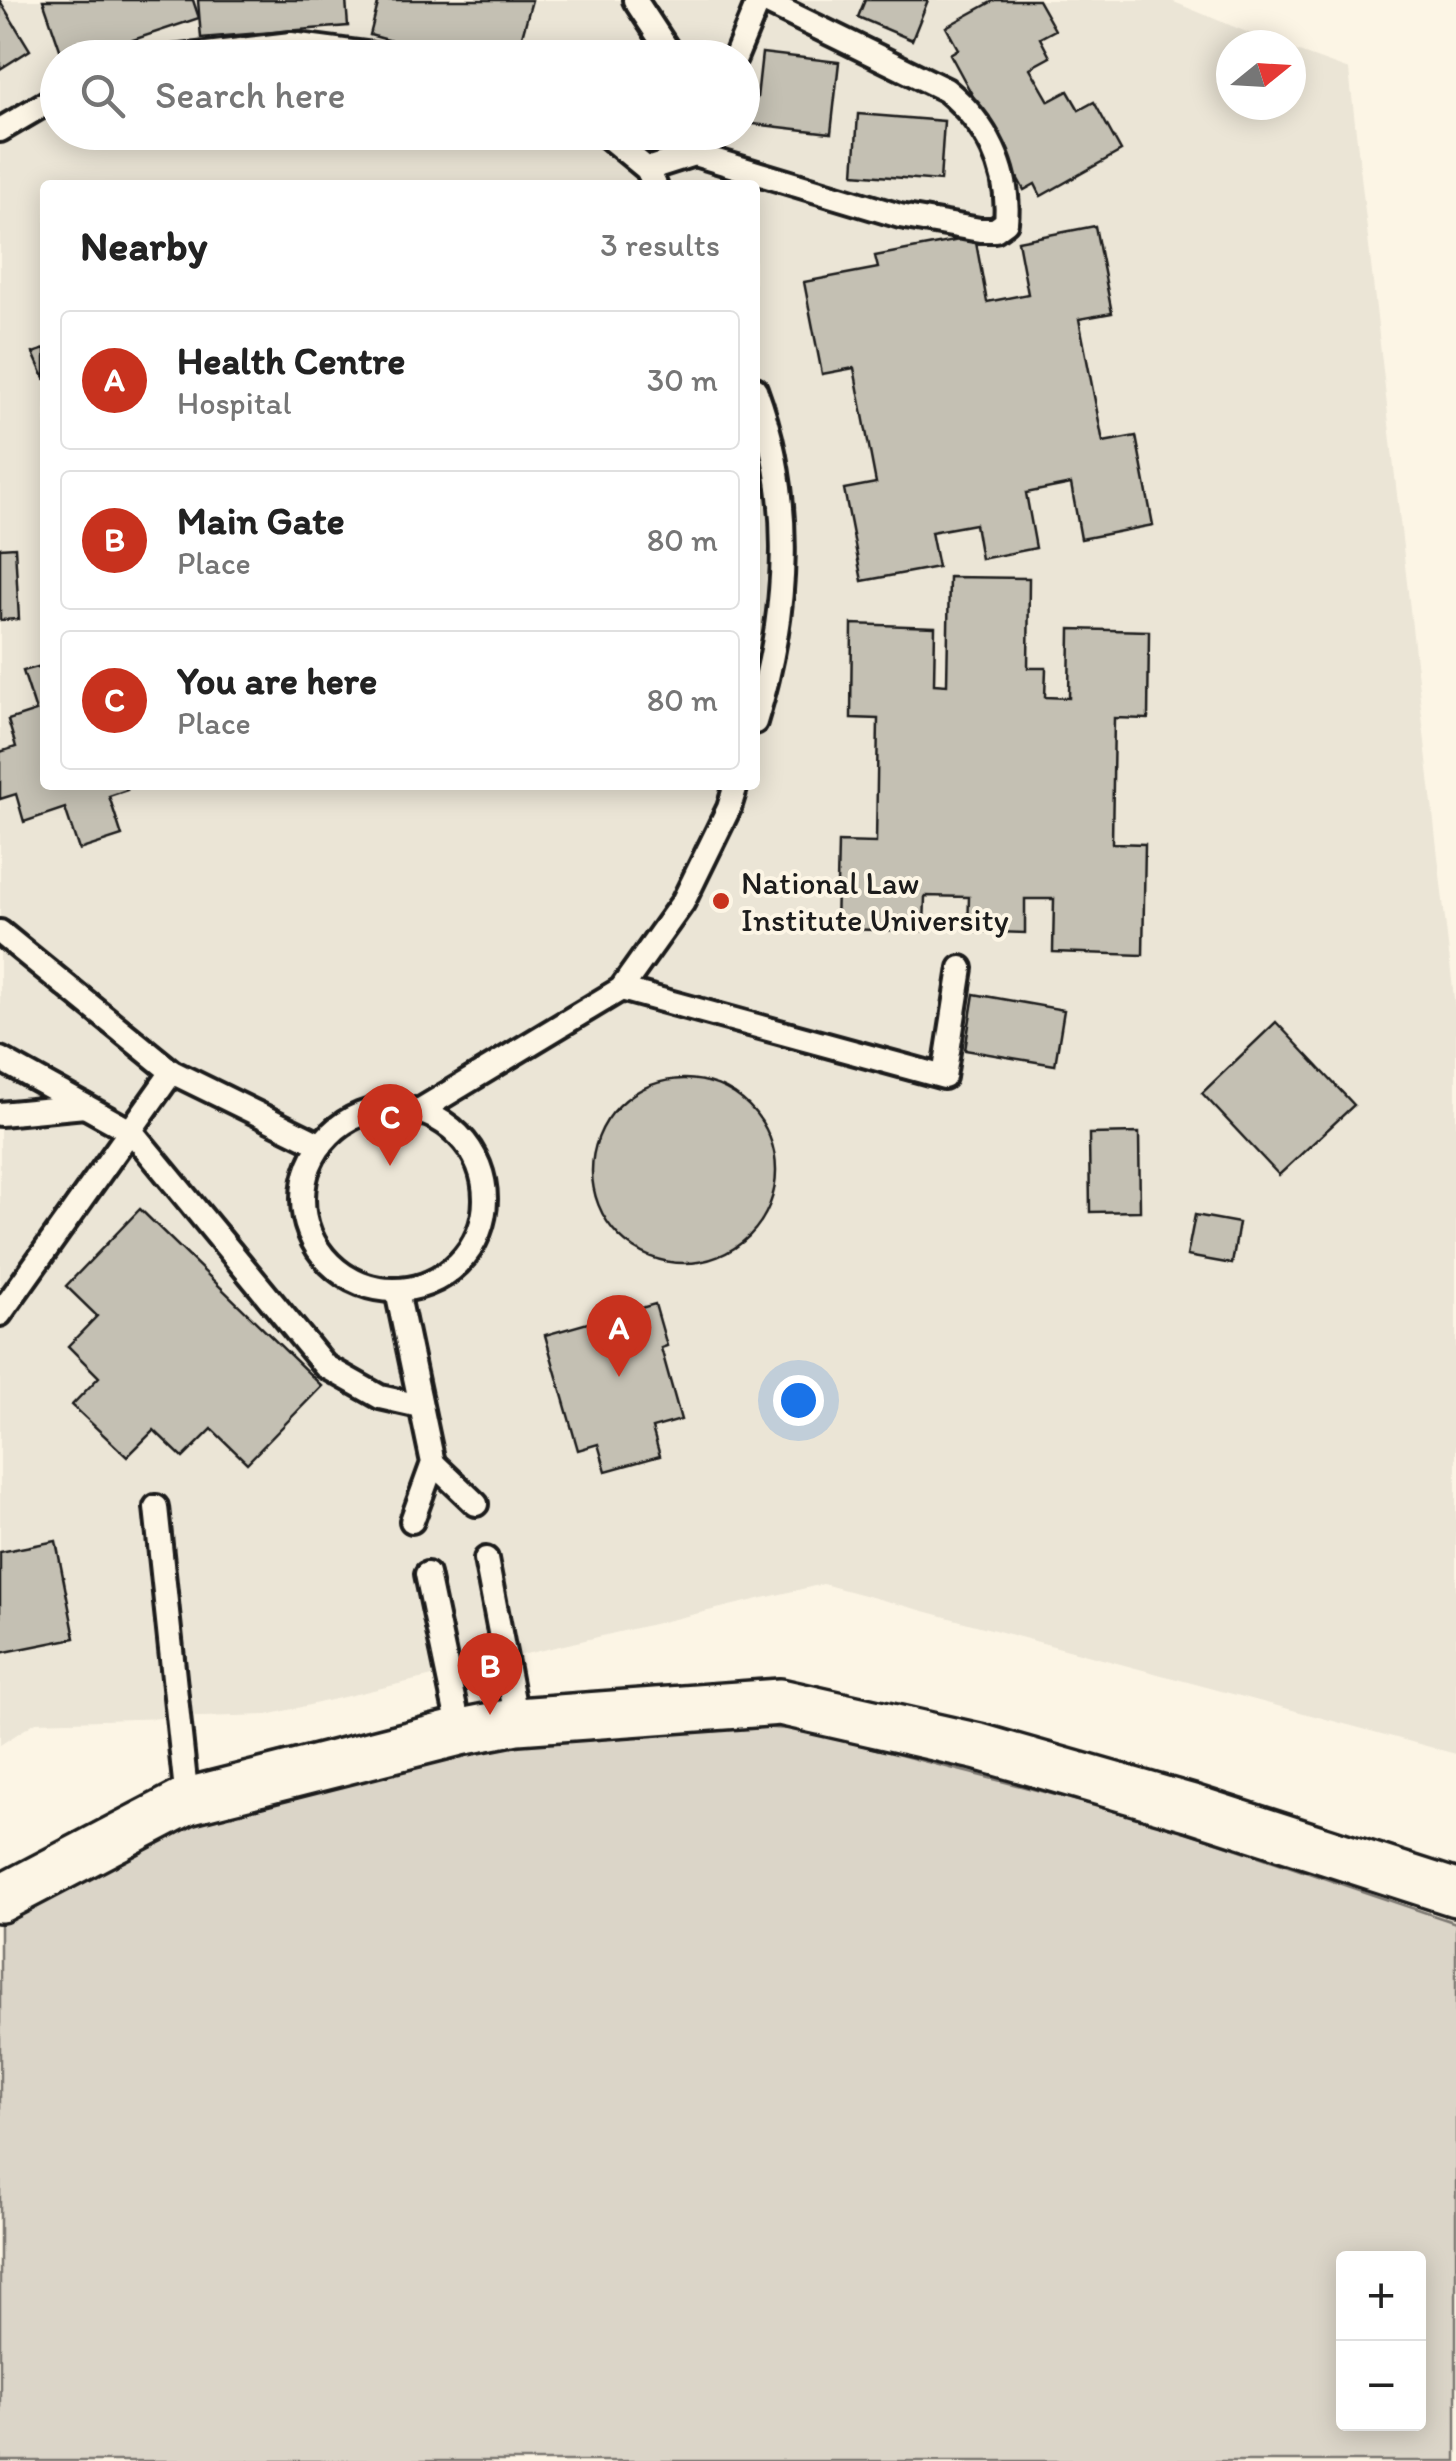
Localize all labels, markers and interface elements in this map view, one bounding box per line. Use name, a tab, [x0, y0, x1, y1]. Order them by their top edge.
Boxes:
north arrow	[1216, 30, 1306, 120]
search box	[40, 40, 760, 150]
icon: search	[75, 68, 130, 123]
text: Search here	[155, 72, 346, 118]
text: Nearby	[80, 220, 207, 271]
text: 3 results	[600, 226, 720, 264]
text: Health Centre	[177, 338, 406, 384]
text: A	[104, 361, 125, 399]
text: 30 m	[647, 361, 718, 399]
text: Hospital	[177, 384, 291, 422]
text: Main Gate	[177, 498, 345, 544]
text: B	[104, 521, 125, 559]
text: 80 m	[647, 521, 718, 559]
text: Place	[177, 544, 251, 582]
text: You are here	[177, 658, 377, 704]
text: C	[104, 681, 125, 719]
text: 80 m	[647, 681, 718, 719]
text: Place	[177, 704, 251, 742]
place label: National Law Institute University	[741, 864, 1009, 939]
marker: National Law Institute University	[710, 890, 732, 912]
pin: C	[358, 1084, 422, 1166]
pin: A	[586, 1294, 652, 1377]
your location	[773, 1375, 824, 1426]
pin: B	[458, 1632, 522, 1715]
map controls	[1336, 2251, 1426, 2431]
button: +	[1336, 2251, 1426, 2341]
button: −	[1336, 2341, 1426, 2431]

